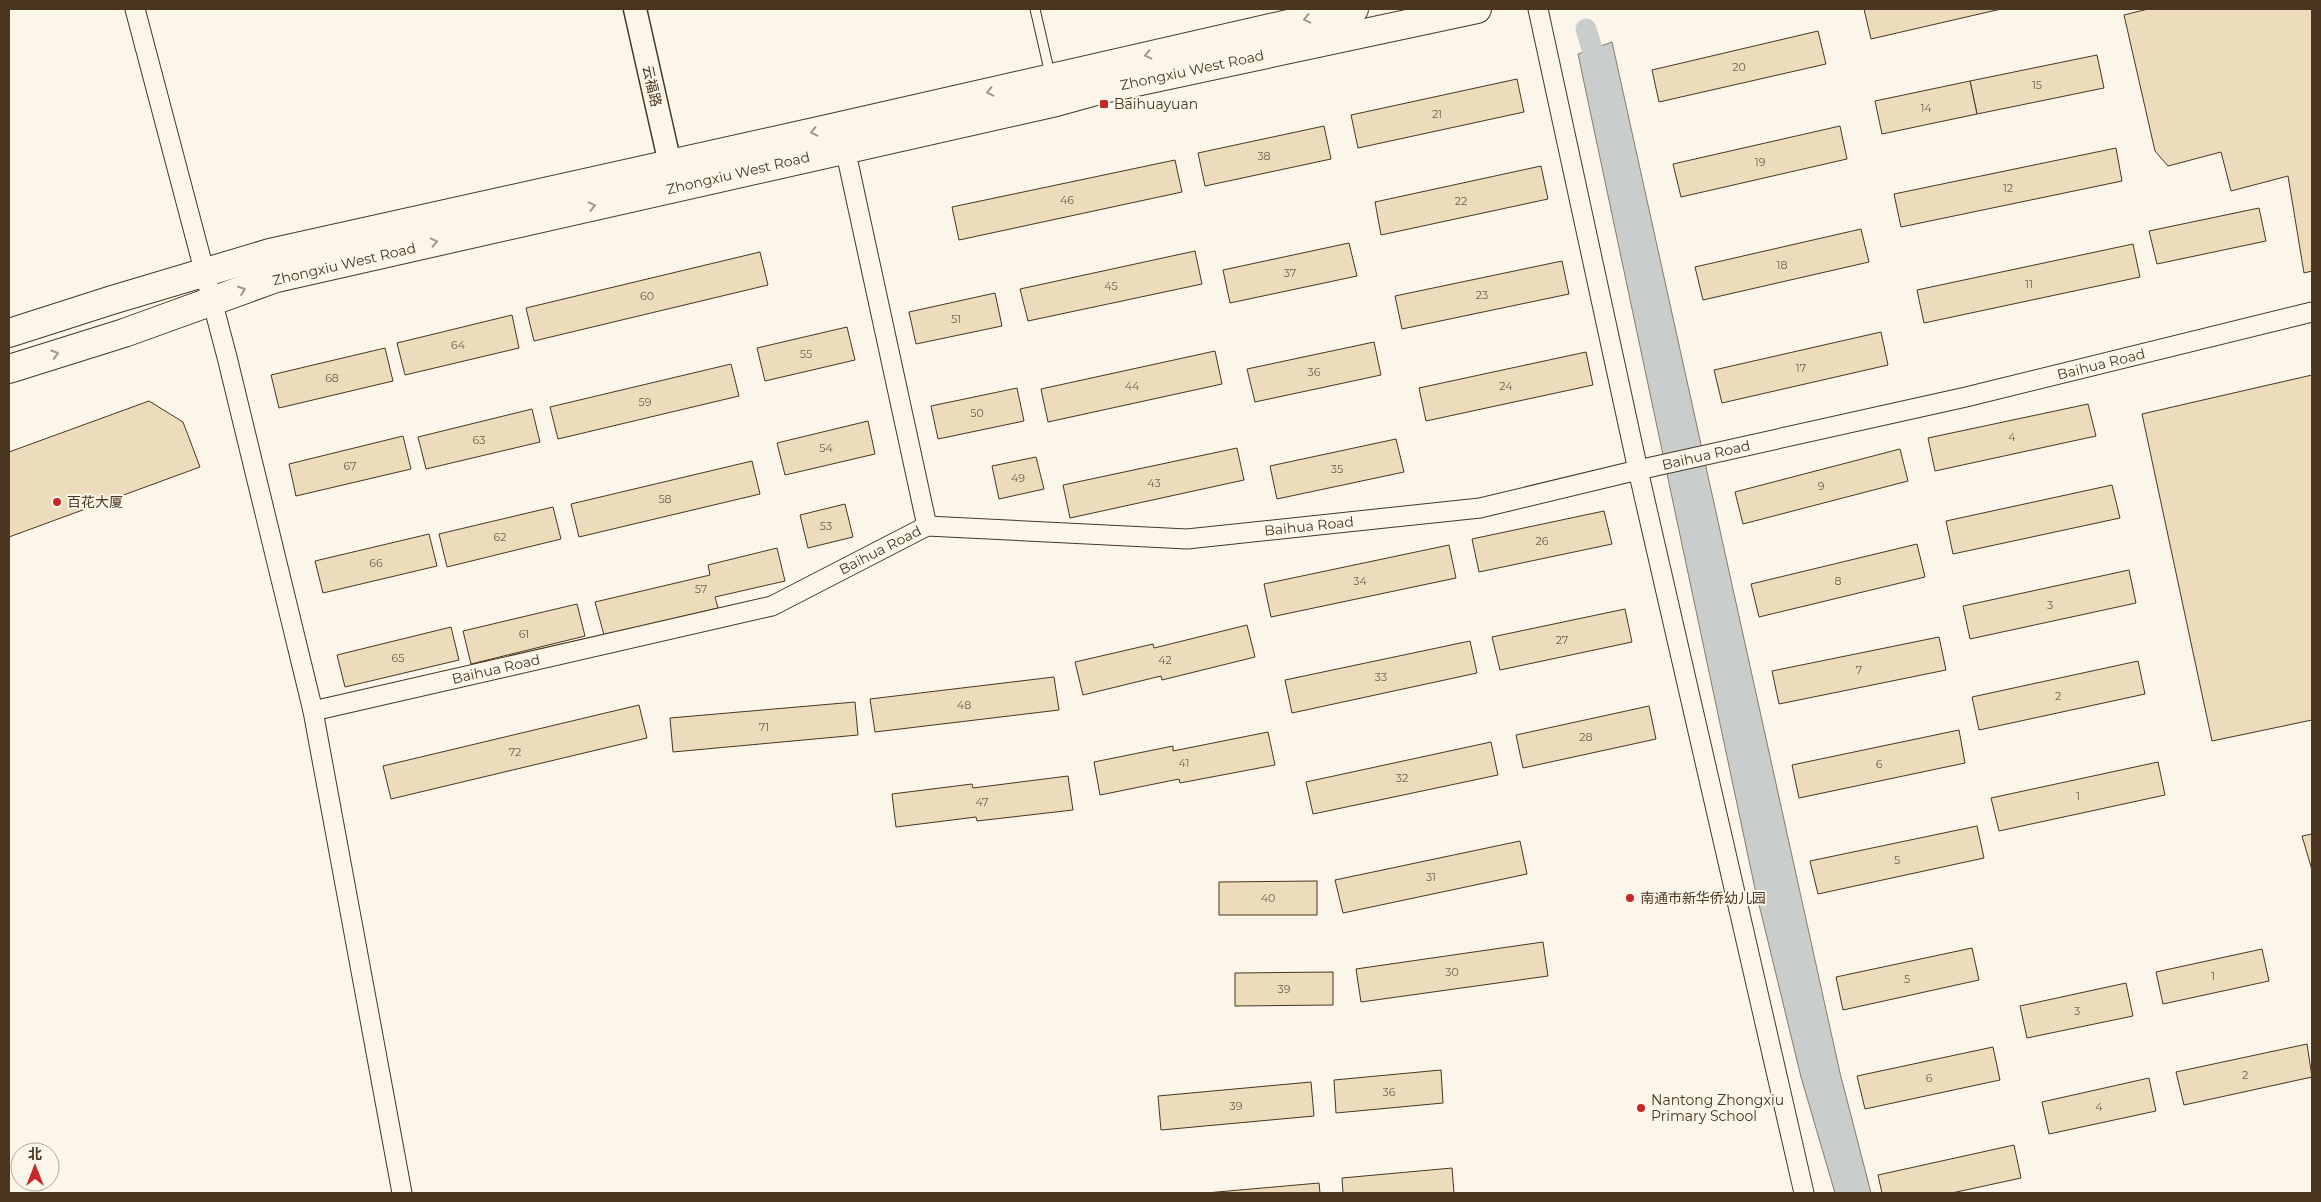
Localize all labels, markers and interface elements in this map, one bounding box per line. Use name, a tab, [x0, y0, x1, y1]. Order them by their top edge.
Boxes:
one-way arrow	[1302, 13, 1311, 24]
street label: Zhongxiu West Road	[1118, 46, 1266, 94]
one-way arrow	[1143, 49, 1152, 60]
house number: 20	[1732, 60, 1746, 74]
street label: 云福路	[639, 64, 665, 108]
house number: 15	[2032, 78, 2042, 92]
one-way arrow	[985, 86, 994, 97]
place label: Baihuayuan	[1114, 95, 1198, 113]
marker: Baihuayuan	[1098, 98, 1110, 110]
house number: 14	[1920, 101, 1932, 115]
house number: 21	[1432, 107, 1442, 121]
one-way arrow	[810, 126, 819, 137]
street label: Zhongxiu West Road	[664, 148, 812, 198]
house number: 38	[1257, 149, 1271, 163]
house number: 19	[1755, 155, 1766, 169]
house number: 12	[2003, 181, 2013, 195]
house number: 46	[1060, 193, 1074, 207]
house number: 22	[1455, 194, 1467, 208]
one-way arrow	[587, 201, 596, 212]
one-way arrow	[429, 237, 438, 248]
street label: Zhongxiu West Road	[270, 239, 418, 289]
house number: 18	[1777, 258, 1788, 272]
house number: 37	[1284, 266, 1296, 280]
house number: 11	[2025, 277, 2033, 291]
house number: 45	[1104, 279, 1118, 293]
one-way arrow	[237, 286, 246, 296]
house number: 23	[1476, 288, 1488, 302]
house number: 60	[640, 289, 654, 303]
house number: 51	[951, 312, 961, 326]
house number: 64	[451, 338, 466, 352]
street label: Baihua Road	[2055, 344, 2147, 384]
house number: 55	[800, 347, 812, 361]
one-way arrow	[51, 350, 59, 360]
house number: 17	[1796, 361, 1806, 375]
house number: 36	[1308, 365, 1321, 379]
house number: 68	[325, 371, 339, 385]
house number: 44	[1125, 379, 1140, 393]
house number: 24	[1499, 379, 1513, 393]
house number: 59	[639, 395, 652, 409]
house number: 50	[970, 406, 984, 420]
house number: 4	[2008, 430, 2016, 444]
house number: 63	[473, 433, 485, 447]
street label: Baihua Road	[1660, 436, 1752, 474]
house number: 54	[819, 441, 833, 455]
house number: 67	[343, 459, 357, 473]
house number: 35	[1331, 462, 1343, 476]
house number: 49	[1011, 471, 1025, 485]
house number: 43	[1147, 476, 1161, 490]
house number: 9	[1818, 479, 1825, 493]
house number: 58	[658, 492, 672, 506]
place label: 百花大厦	[67, 493, 123, 511]
marker: 百花大厦	[51, 496, 63, 508]
street label: Baihua Road	[1263, 512, 1355, 540]
house number: 53	[820, 519, 832, 533]
street label: Baihua Road	[836, 522, 924, 578]
house number: 62	[494, 530, 506, 544]
house number: 26	[1536, 534, 1549, 548]
house number: 66	[369, 556, 383, 570]
house number: 34	[1353, 574, 1367, 588]
house number: 8	[1834, 574, 1842, 588]
house number: 57	[695, 582, 707, 596]
house number: 3	[2047, 598, 2053, 612]
house number: 61	[519, 627, 529, 641]
house number: 27	[1556, 633, 1568, 647]
street label: Baihua Road	[450, 650, 542, 688]
house number: 65	[392, 651, 404, 665]
house number: 42	[1158, 653, 1172, 667]
house number: 7	[1856, 663, 1862, 677]
house number: 33	[1375, 670, 1387, 684]
house number: 2	[2055, 689, 2061, 703]
house number: 48	[957, 698, 971, 712]
house number: 71	[759, 720, 769, 734]
house number: 28	[1579, 730, 1593, 744]
house number: 72	[509, 745, 521, 759]
house number: 41	[1179, 756, 1189, 770]
house number: 6	[1876, 757, 1883, 771]
house number: 32	[1396, 771, 1408, 785]
house number: 1	[2076, 789, 2080, 803]
house number: 47	[975, 795, 989, 809]
house number: 5	[1894, 853, 1900, 867]
house number: 31	[1426, 870, 1436, 884]
place label: 南通市新华侨幼儿园	[1640, 889, 1766, 907]
house number: 40	[1261, 891, 1275, 905]
marker: 南通市新华侨幼儿园	[1624, 892, 1636, 904]
house number: 30	[1445, 965, 1459, 979]
house number: 1	[2211, 969, 2215, 983]
house number: 5	[1904, 972, 1910, 986]
house number: 39	[1278, 982, 1291, 996]
house number: 3	[2074, 1004, 2080, 1018]
house number: 2	[2242, 1068, 2248, 1082]
house number: 6	[1926, 1071, 1933, 1085]
house number: 36	[1383, 1085, 1396, 1099]
place label: Nantong Zhongxiu Primary School	[1651, 1091, 1784, 1125]
house number: 39	[1230, 1099, 1243, 1113]
house number: 4	[2095, 1100, 2103, 1114]
marker: Nantong Zhongxiu Primary School	[1635, 1102, 1647, 1114]
north arrow	[10, 1142, 60, 1192]
text: 北	[28, 1145, 42, 1163]

